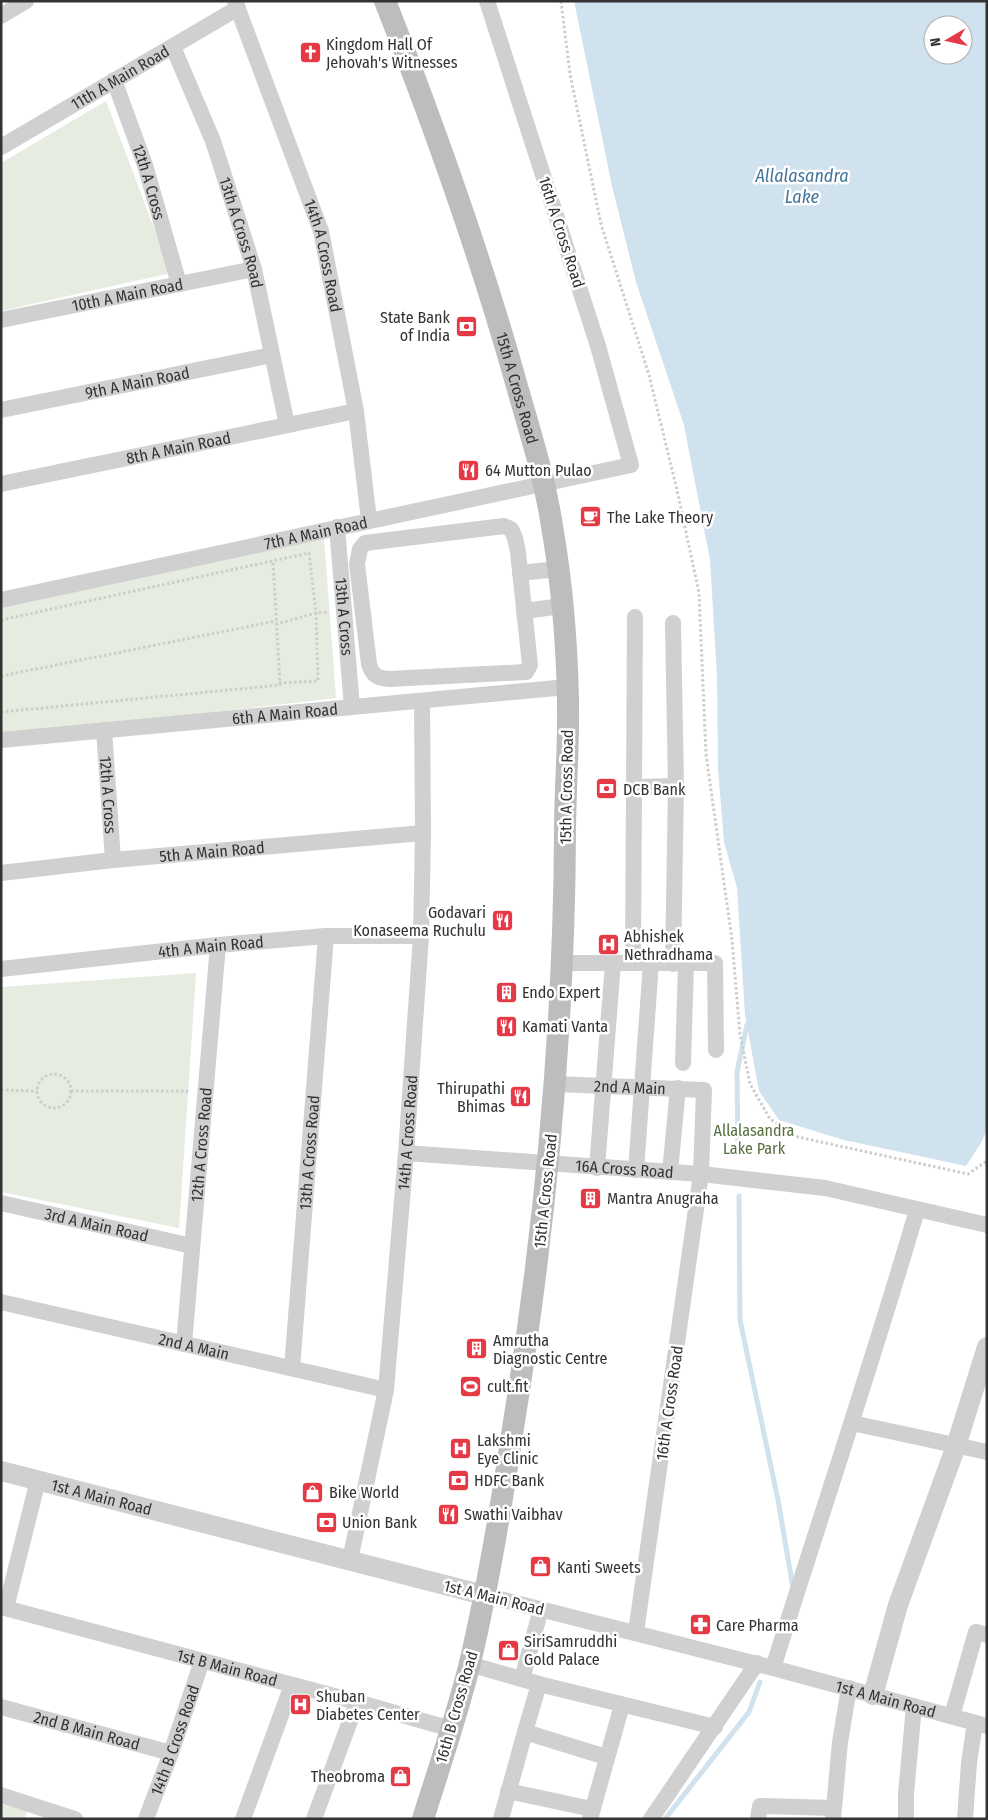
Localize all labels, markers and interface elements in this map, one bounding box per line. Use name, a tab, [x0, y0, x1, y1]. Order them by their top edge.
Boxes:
north arrow	[923, 15, 973, 65]
place label: Kingdom Hall Of Jehovah's Witnesses	[326, 35, 458, 72]
text: N	[927, 36, 945, 47]
street label: 11th A Main Road	[68, 41, 173, 114]
church icon: Kingdom Hall Of Jehovah's Witnesses	[298, 41, 322, 65]
street label: 12th A Cross	[128, 142, 169, 222]
water label: Allalasandra Lake	[754, 165, 849, 208]
street label: 16th A Cross Road	[535, 174, 588, 290]
street label: 13th A Cross Road	[215, 175, 267, 290]
street label: 14th A Cross Road	[300, 197, 346, 314]
street label: 10th A Main Road	[70, 275, 185, 315]
place label: State Bank of India	[380, 308, 451, 345]
bank icon: State Bank of India	[454, 314, 478, 338]
street label: 15th A Cross Road	[492, 330, 542, 446]
street label: 9th A Main Road	[83, 363, 191, 403]
street label: 8th A Main Road	[124, 428, 232, 468]
restaurant icon: 64 Mutton Pulao	[457, 458, 481, 482]
place label: 64 Mutton Pulao	[485, 461, 592, 480]
cafe icon: The Lake Theory	[579, 505, 603, 529]
place label: The Lake Theory	[607, 508, 714, 527]
street label: 7th A Main Road	[263, 513, 369, 553]
street label: 13th A Cross	[331, 577, 357, 657]
street label: 6th A Main Road	[231, 700, 339, 728]
street label: 15th A Cross Road	[556, 729, 577, 845]
street label: 12th A Cross	[96, 755, 120, 835]
bank icon: DCB Bank	[595, 777, 619, 801]
place label: DCB Bank	[623, 780, 686, 799]
street label: 5th A Main Road	[159, 838, 265, 866]
place label: Godavari Konaseema Ruchulu	[353, 903, 486, 940]
restaurant icon: Godavari Konaseema Ruchulu	[490, 909, 514, 933]
place label: Abhishek Nethradhama	[624, 927, 713, 964]
street label: 4th A Main Road	[157, 932, 264, 962]
hospital icon: Abhishek Nethradhama	[596, 933, 620, 957]
building icon: Endo Expert	[494, 980, 518, 1004]
place label: Endo Expert	[522, 983, 601, 1002]
restaurant icon: Kamati Vanta	[494, 1014, 518, 1038]
place label: Kamati Vanta	[522, 1017, 608, 1036]
street label: 14th A Cross Road	[394, 1074, 421, 1191]
street label: 2nd A Main	[594, 1077, 666, 1098]
place label: Thirupathi Bhimas	[437, 1079, 505, 1116]
restaurant icon: Thirupathi Bhimas	[509, 1085, 533, 1109]
street label: 12th A Cross Road	[187, 1087, 216, 1203]
street label: 13th A Cross Road	[295, 1095, 323, 1211]
park label: Allalasandra Lake Park	[714, 1121, 795, 1158]
street label: 15th A Cross Road	[530, 1133, 561, 1249]
street label: 16A Cross Road	[575, 1156, 674, 1182]
building icon: Mantra Anugraha	[579, 1186, 603, 1210]
place label: Mantra Anugraha	[607, 1189, 719, 1208]
street label: 3rd A Main Road	[43, 1204, 150, 1246]
street label: 2nd A Main	[157, 1329, 231, 1364]
place label: Amrutha Diagnostic Centre	[493, 1331, 608, 1368]
building icon: Amrutha Diagnostic Centre	[465, 1337, 489, 1361]
street label: 16th A Cross Road	[652, 1344, 687, 1462]
sports icon: cult.fit	[459, 1374, 483, 1398]
place label: cult.fit	[487, 1377, 529, 1396]
place label: Lakshmi Eye Clinic	[477, 1431, 539, 1468]
hospital icon: Lakshmi Eye Clinic	[449, 1437, 473, 1461]
bank icon: HDFC Bank	[446, 1468, 470, 1492]
place label: HDFC Bank	[474, 1471, 545, 1490]
street label: 1st A Main Road	[49, 1475, 154, 1519]
shop icon: Bike World	[301, 1480, 325, 1504]
place label: Bike World	[329, 1483, 399, 1502]
restaurant icon: Swathi Vaibhav	[436, 1502, 460, 1526]
place label: Swathi Vaibhav	[464, 1505, 563, 1524]
bank icon: Union Bank	[314, 1510, 338, 1534]
place label: Union Bank	[342, 1513, 418, 1532]
shop icon: Kanti Sweets	[529, 1555, 553, 1579]
place label: Kanti Sweets	[557, 1558, 641, 1577]
street label: 1st A Main Road	[442, 1576, 546, 1619]
pharmacy icon: Care Pharma	[688, 1613, 712, 1637]
place label: Care Pharma	[716, 1616, 799, 1635]
place label: SiriSamruddhi Gold Palace	[524, 1632, 617, 1669]
shop icon: SiriSamruddhi Gold Palace	[496, 1638, 520, 1662]
street label: 1st B Main Road	[175, 1645, 279, 1690]
street label: 16th B Cross Road	[431, 1649, 482, 1766]
street label: 1st A Main Road	[834, 1676, 938, 1722]
street label: 14th B Cross Road	[147, 1682, 203, 1798]
place label: Shuban Diabetes Center	[316, 1687, 420, 1724]
hospital icon: Shuban Diabetes Center	[288, 1693, 312, 1717]
street label: 2nd B Main Road	[32, 1707, 142, 1754]
shop icon: Theobroma	[389, 1764, 413, 1788]
place label: Theobroma	[311, 1767, 385, 1786]

